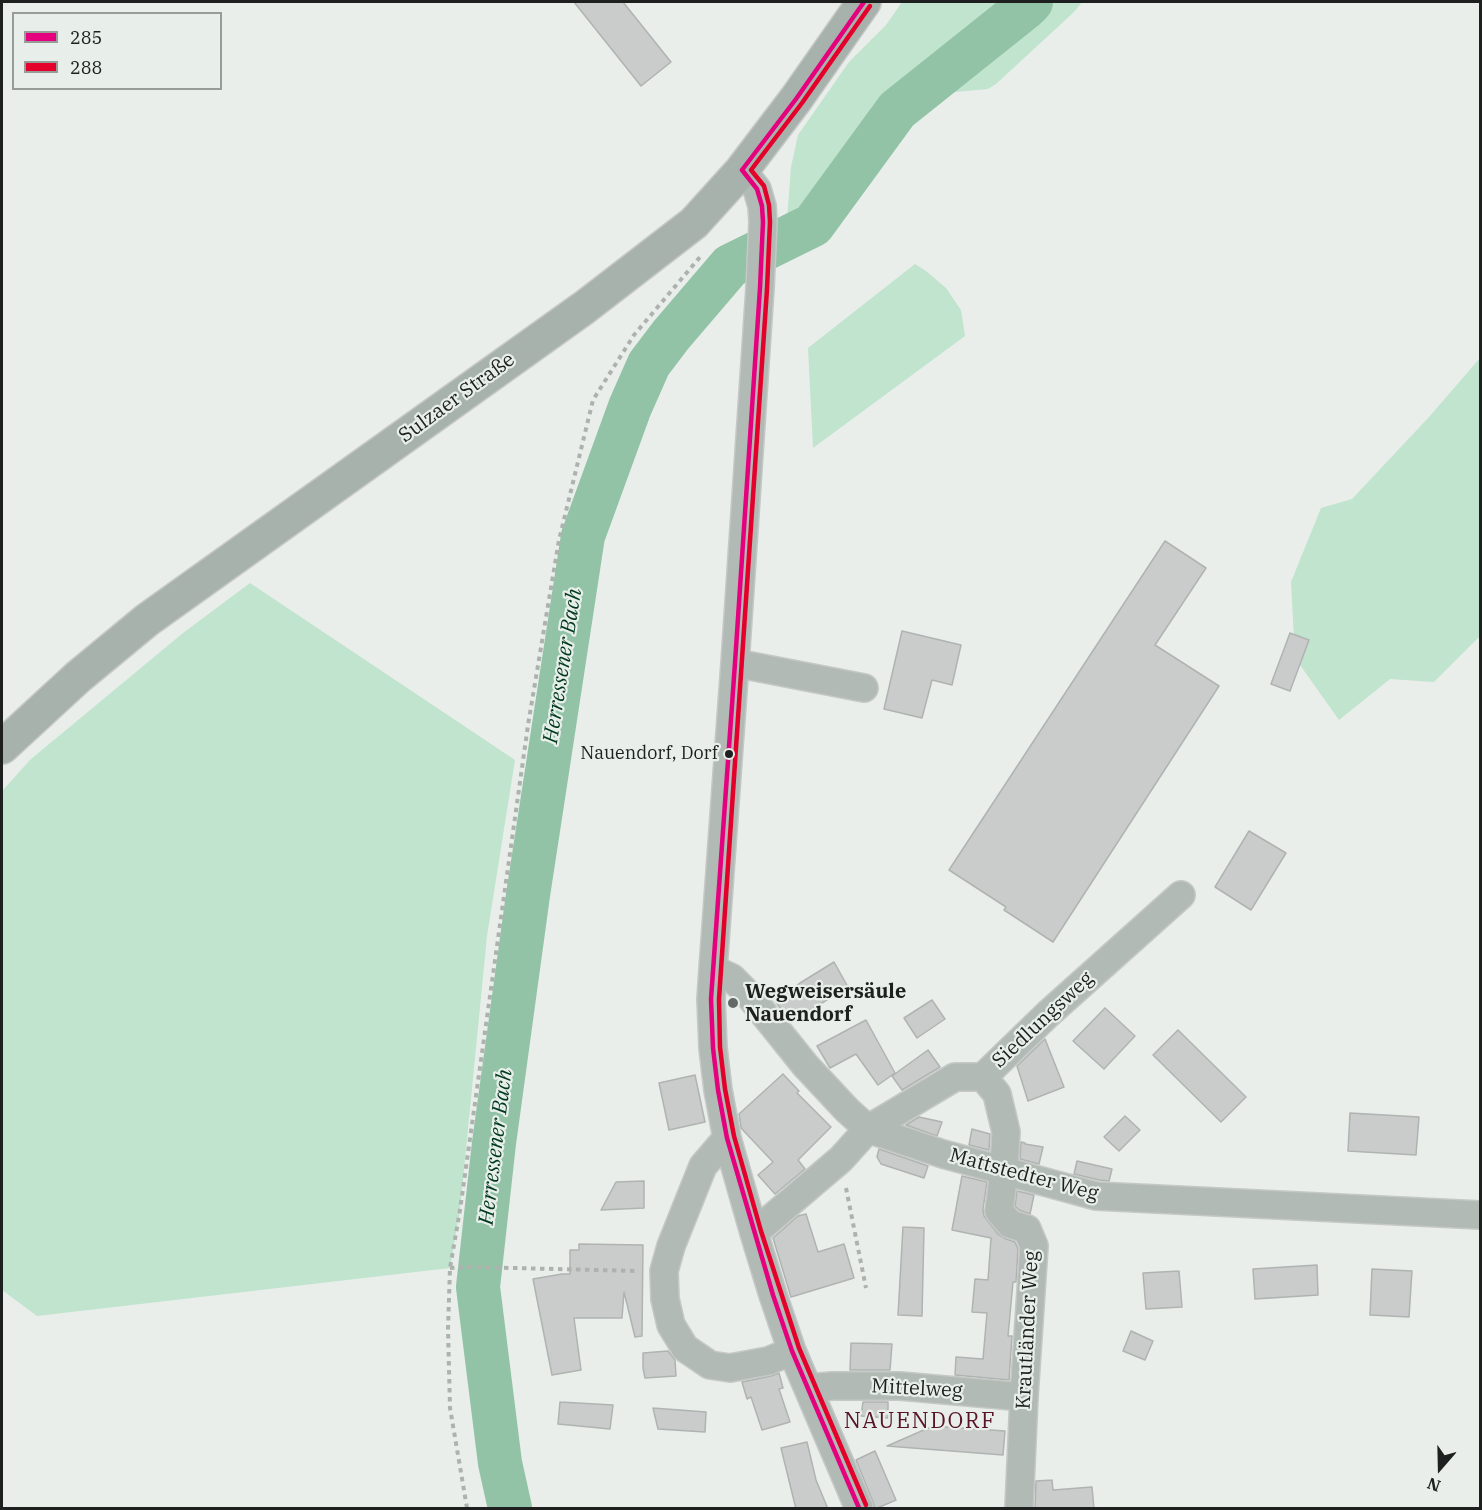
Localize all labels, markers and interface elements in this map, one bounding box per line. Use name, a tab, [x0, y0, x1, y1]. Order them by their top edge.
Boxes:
legend	[12, 12, 222, 90]
text: 285	[70, 26, 102, 49]
text: 288	[70, 56, 102, 79]
street label: Sulzaer Straße	[394, 348, 520, 448]
water label: Herressener Bach	[538, 587, 588, 745]
place label: Nauendorf, Dorf	[580, 743, 718, 765]
marker: Nauendorf, Dorf	[723, 748, 735, 760]
street label: Siedlungsweg	[987, 967, 1099, 1073]
place label: Wegweisersäule Nauendorf	[745, 980, 906, 1027]
marker: Wegweisersäule Nauendorf	[726, 996, 740, 1010]
water label: Herressener Bach	[474, 1068, 518, 1226]
street label: Mattstedter Weg	[947, 1144, 1101, 1206]
street label: Krautländer Weg	[1012, 1250, 1044, 1410]
street label: Mittelweg	[871, 1375, 963, 1403]
district label: NAUENDORF	[844, 1409, 996, 1435]
north arrow	[1410, 1438, 1470, 1498]
text: N	[1424, 1473, 1443, 1496]

